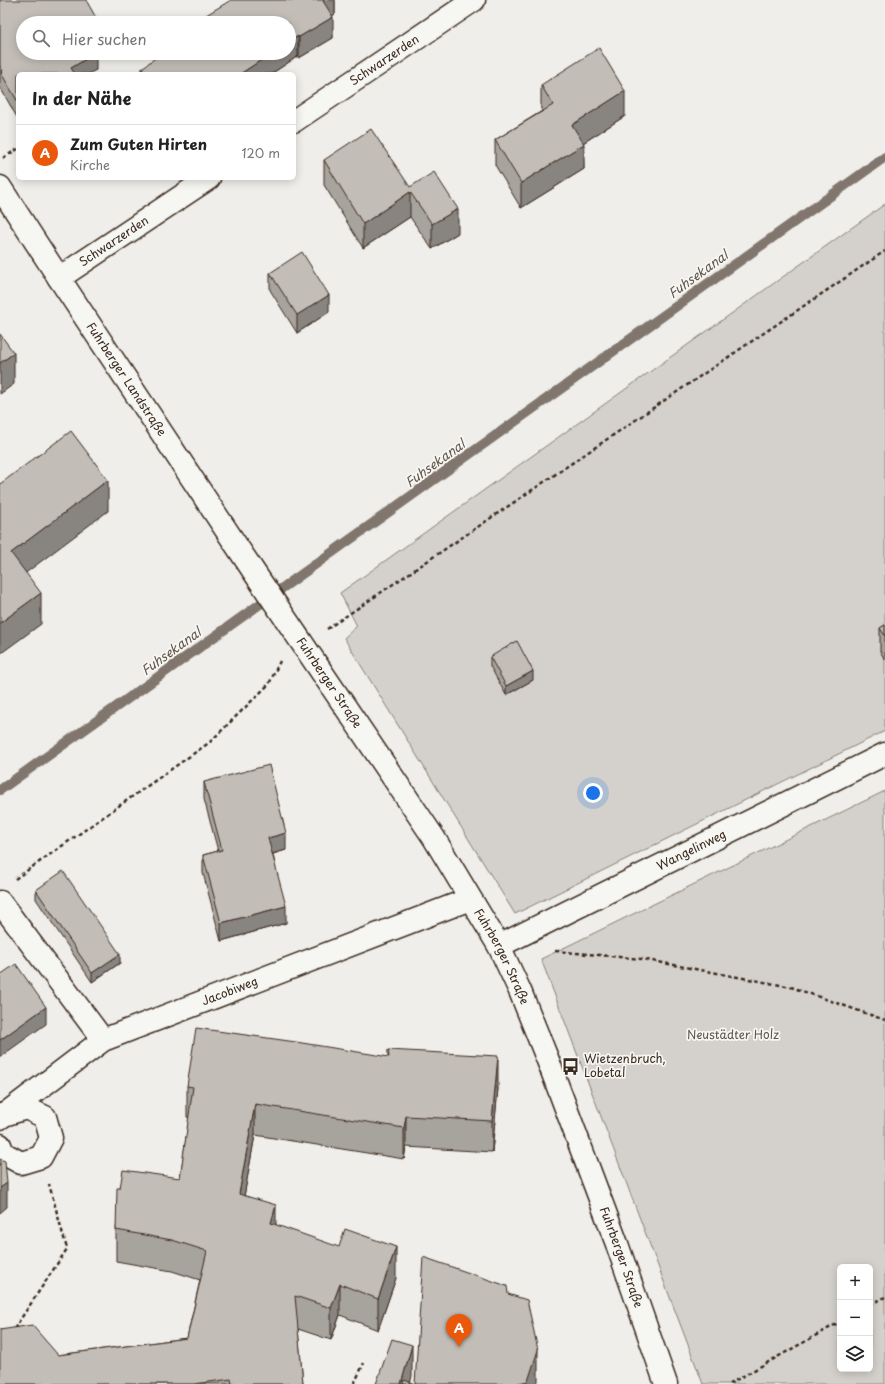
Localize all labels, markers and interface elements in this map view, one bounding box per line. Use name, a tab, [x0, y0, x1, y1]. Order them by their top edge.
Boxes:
search box	[16, 16, 296, 60]
icon: search	[30, 27, 52, 49]
text: Hier suchen	[62, 27, 147, 50]
street label: Schwarzerden	[346, 29, 422, 89]
text: In der Nähe	[32, 85, 131, 111]
text: Zum Guten Hirten	[70, 132, 207, 155]
text: A	[40, 143, 50, 162]
text: 120 m	[241, 143, 280, 162]
text: Kirche	[70, 155, 110, 174]
street label: Schwarzerden	[75, 211, 152, 270]
water label: Fuhsekanal	[664, 244, 734, 302]
street label: Fuhrberger Landstraße	[83, 318, 171, 439]
water label: Fuhsekanal	[401, 433, 471, 491]
water label: Fuhsekanal	[137, 621, 207, 679]
street label: Fuhrberger Straße	[293, 633, 367, 731]
your location	[583, 783, 603, 803]
street label: Wangelinweg	[653, 824, 729, 874]
street label: Fuhrberger Straße	[470, 904, 534, 1007]
street label: Jacobiweg	[199, 971, 260, 1009]
park label: Neustädter Holz	[687, 1025, 779, 1043]
place label: Wietzenbruch, Lobetal	[584, 1049, 666, 1081]
bus stop icon: Wietzenbruch, Lobetal	[561, 1056, 581, 1076]
street label: Fuhrberger Straße	[596, 1204, 649, 1310]
map controls	[837, 1264, 873, 1372]
button: +	[837, 1264, 873, 1300]
button: −	[837, 1300, 873, 1336]
pin: A	[446, 1314, 472, 1347]
button: layers	[837, 1336, 873, 1372]

